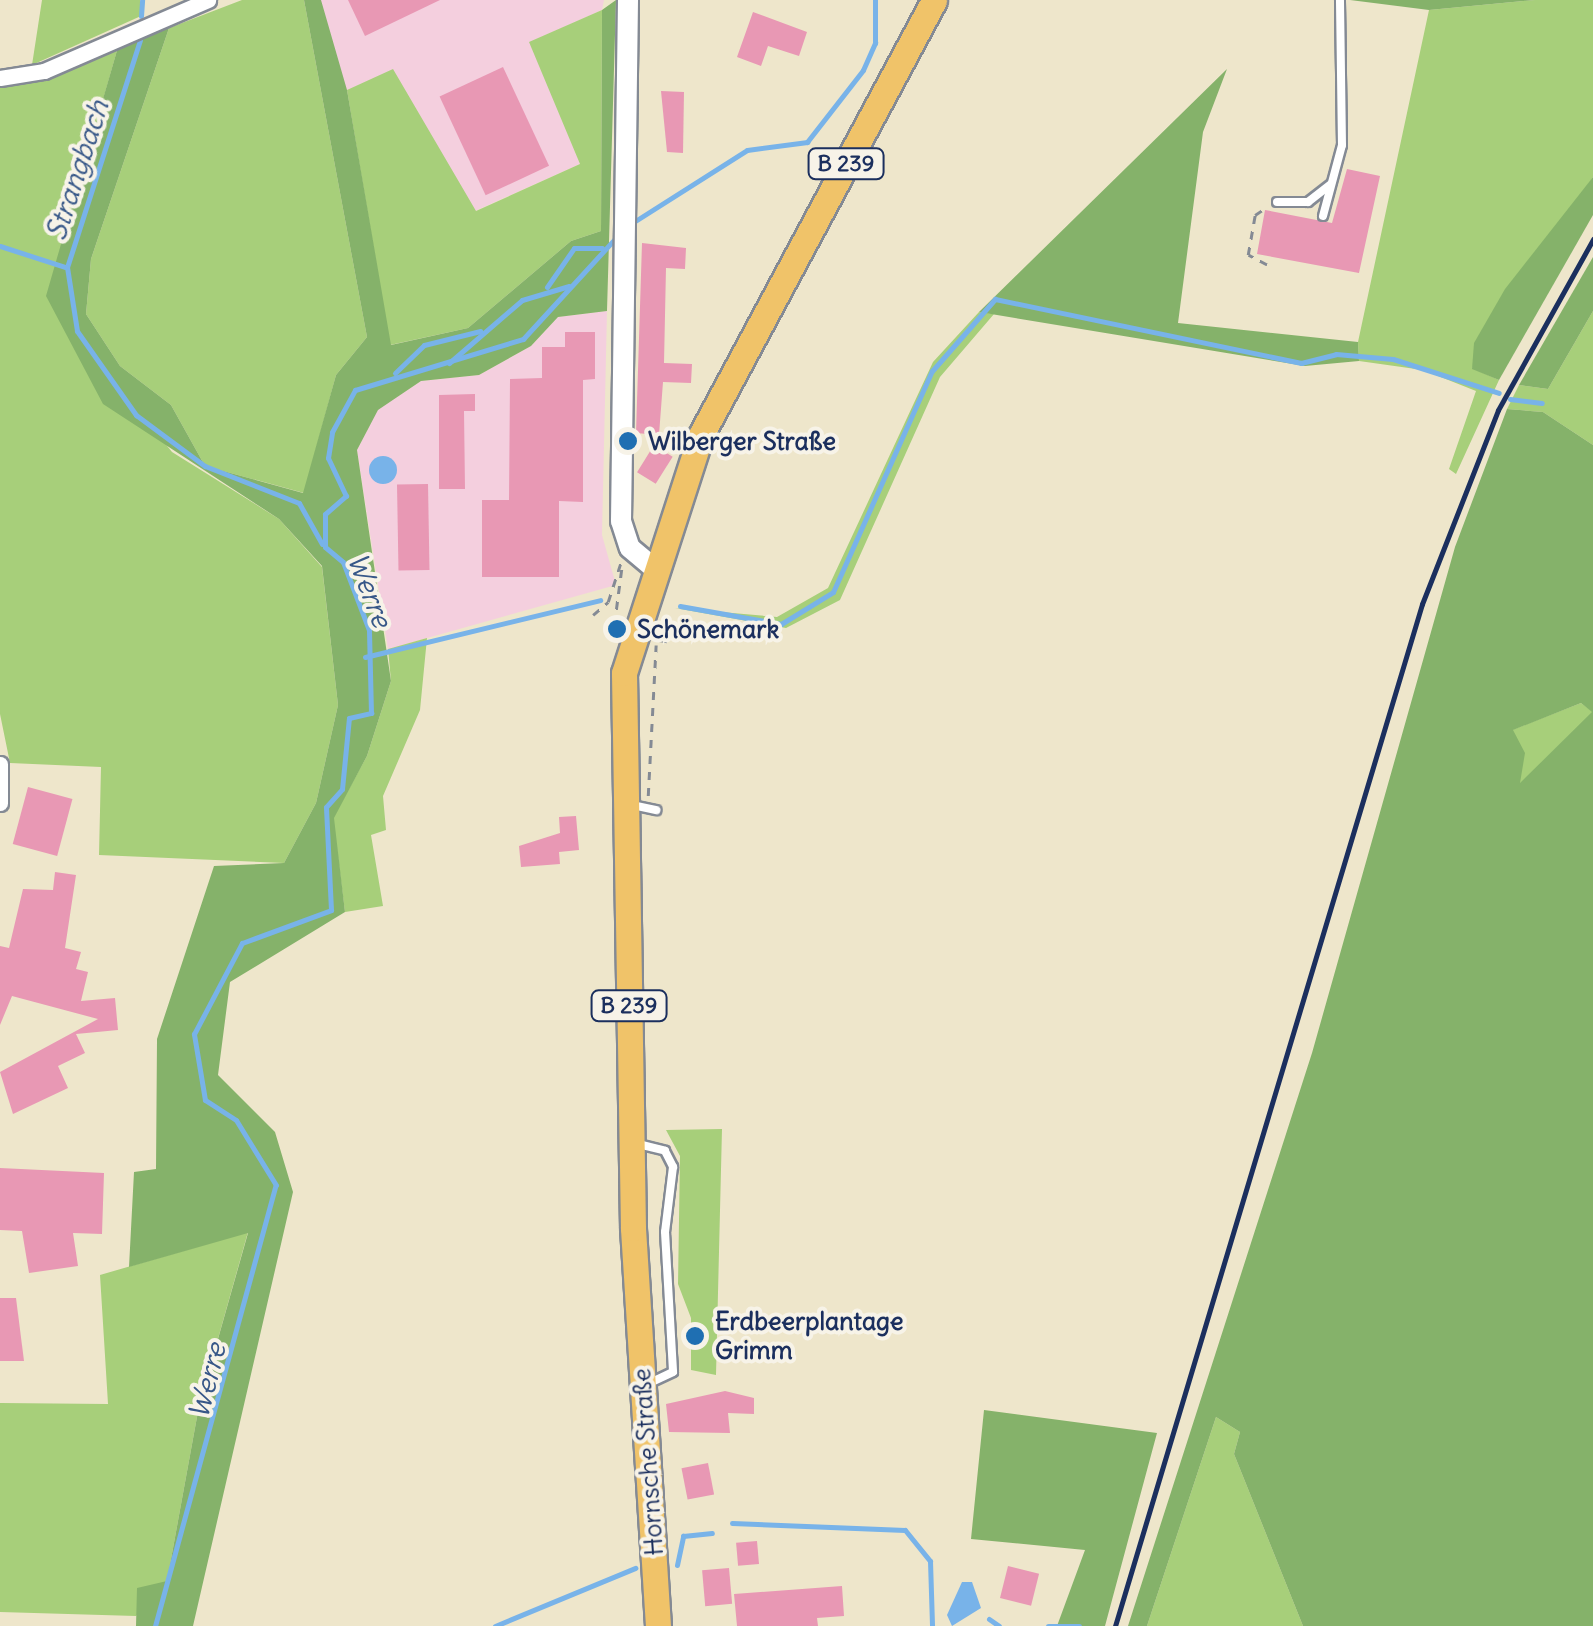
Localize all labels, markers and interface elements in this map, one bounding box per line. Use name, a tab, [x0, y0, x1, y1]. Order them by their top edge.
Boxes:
water label: Strangbach	[39, 96, 115, 244]
road number: B 239	[806, 147, 886, 181]
place label: Wilberger Straße	[648, 426, 836, 456]
marker: Wilberger Straße	[617, 430, 639, 452]
water label: Werre	[341, 548, 399, 632]
place label: Schönemark	[637, 614, 779, 644]
marker: Schönemark	[606, 618, 628, 640]
road number: B 239	[589, 989, 669, 1023]
place label: Erdbeerplantage Grimm	[715, 1307, 904, 1366]
marker: Erdbeerplantage Grimm	[684, 1325, 706, 1347]
water label: Werre	[181, 1340, 233, 1422]
street label: Hornsche Straße	[626, 1367, 670, 1557]

